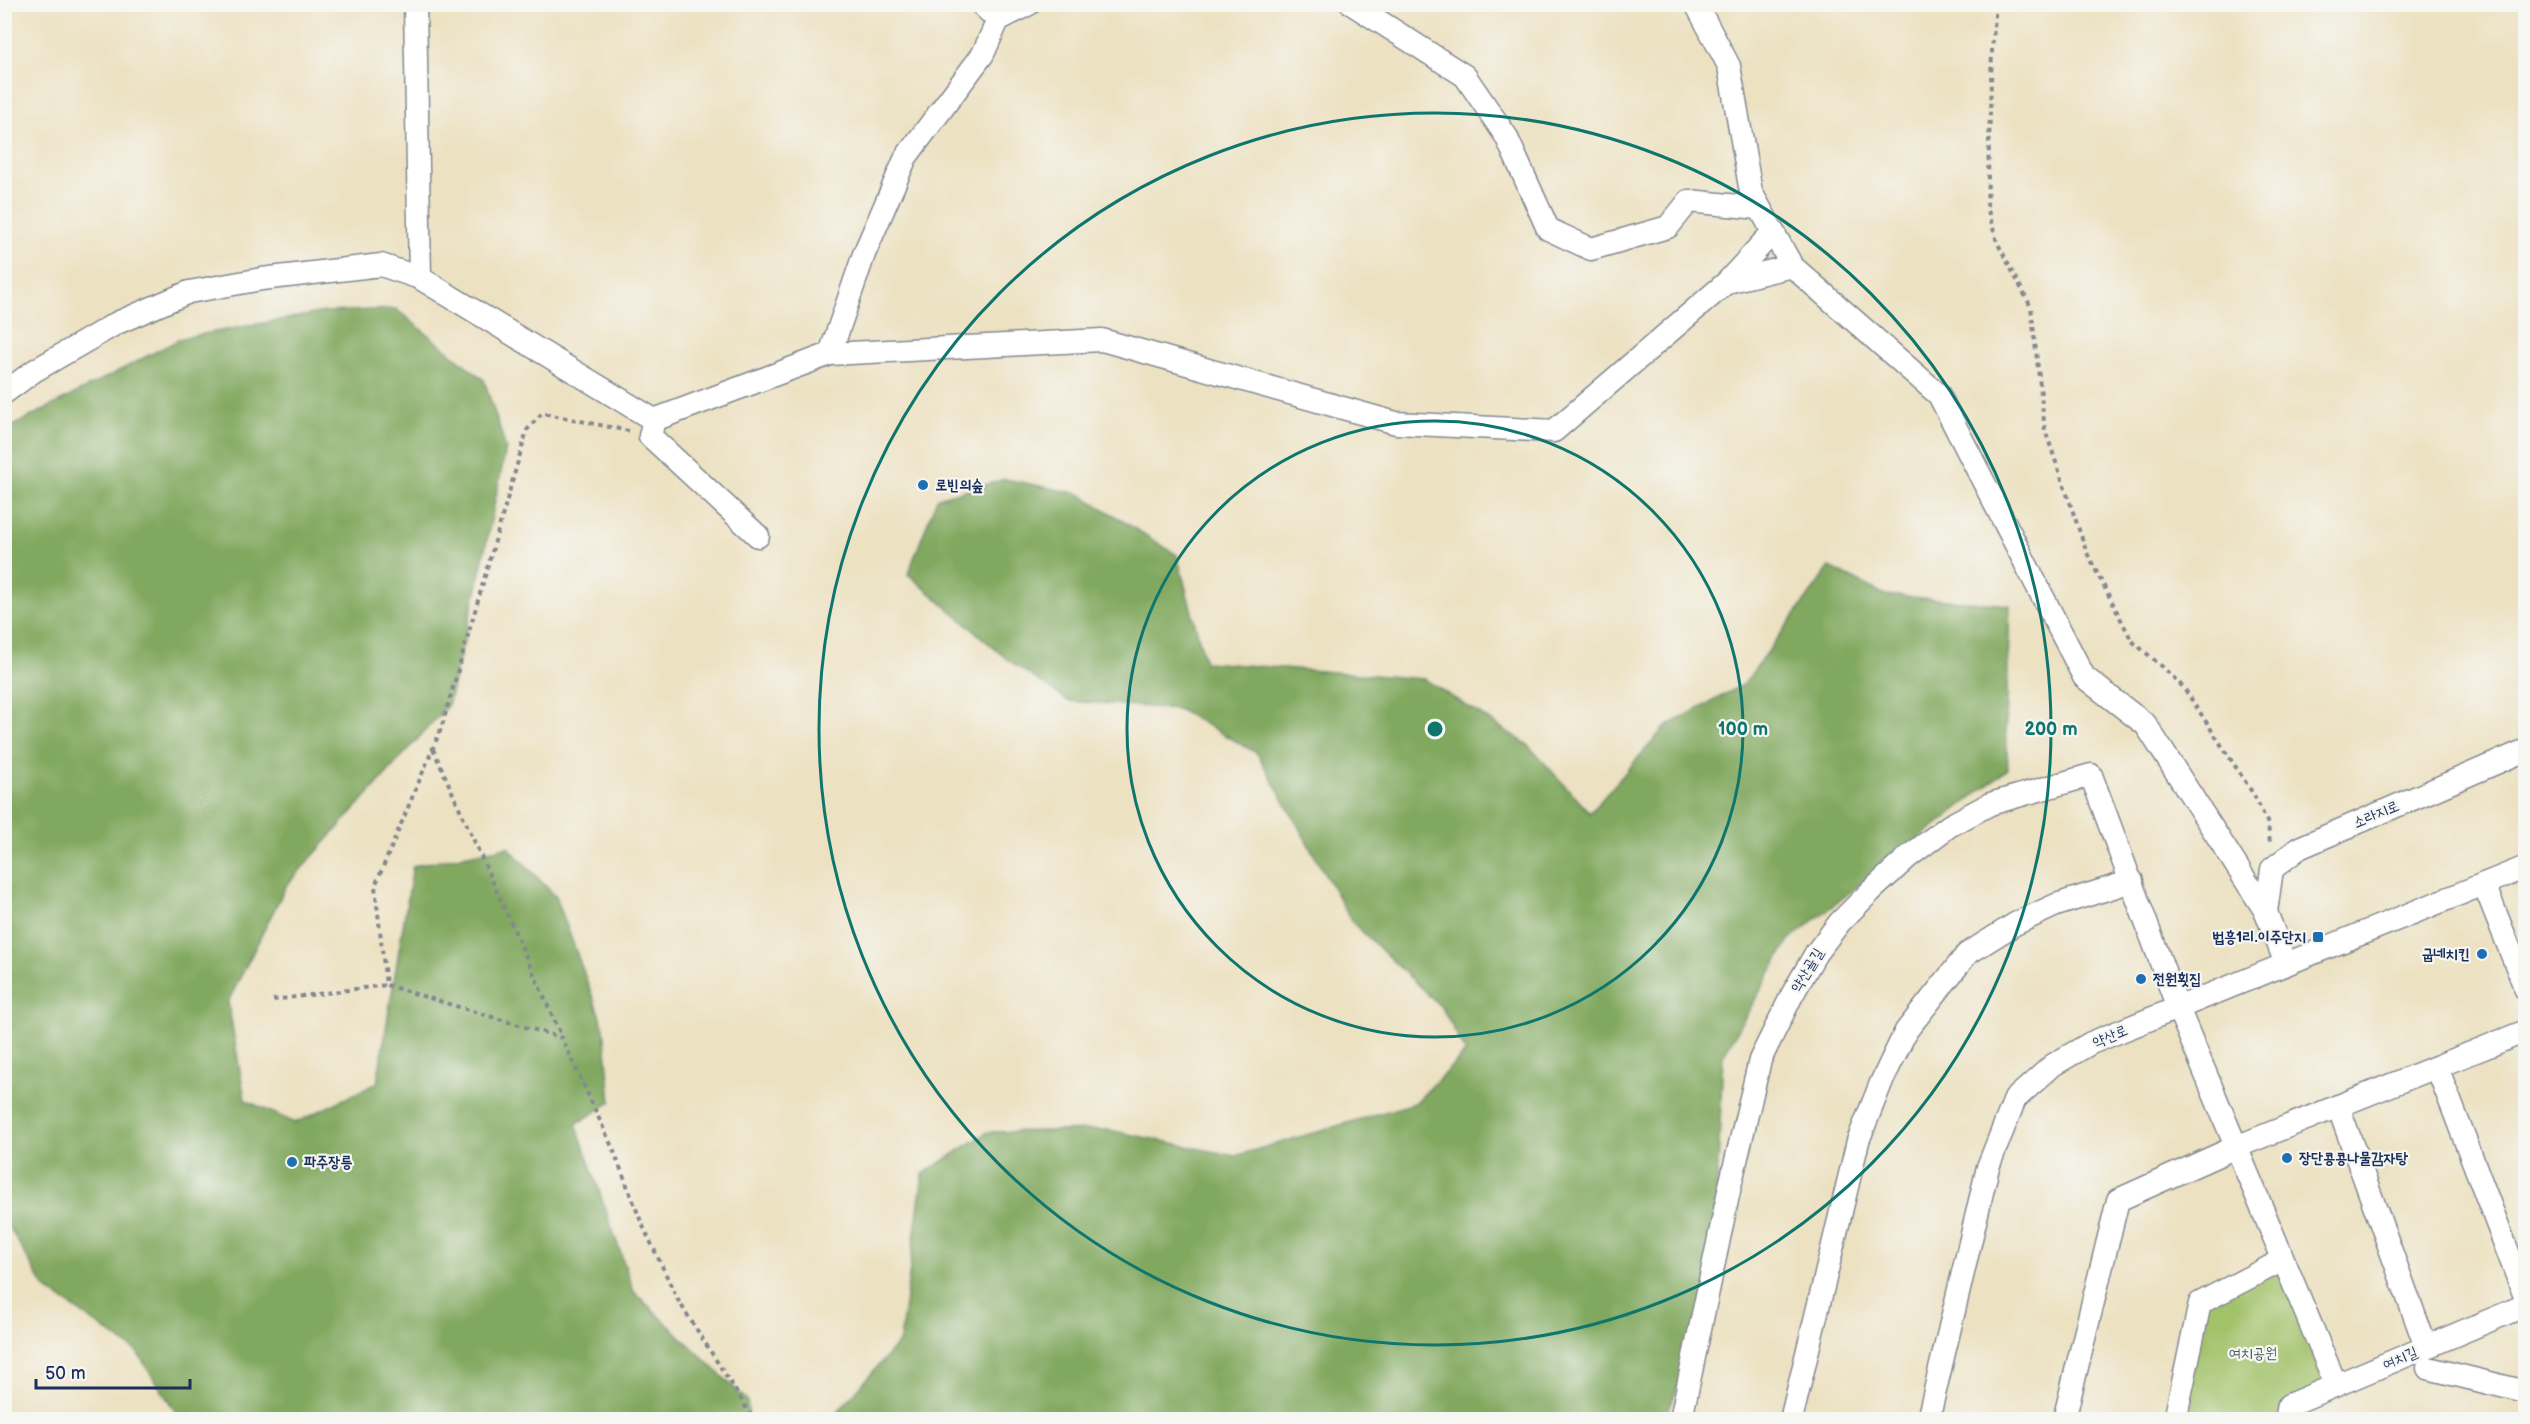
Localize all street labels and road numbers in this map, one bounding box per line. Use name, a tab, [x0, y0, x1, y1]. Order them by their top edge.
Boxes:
street label: 소라지로	[2350, 796, 2402, 833]
street label: 약산골길	[1787, 945, 1828, 996]
street label: 약산로	[2090, 1021, 2131, 1052]
street label: 여치길	[2380, 1343, 2421, 1374]

